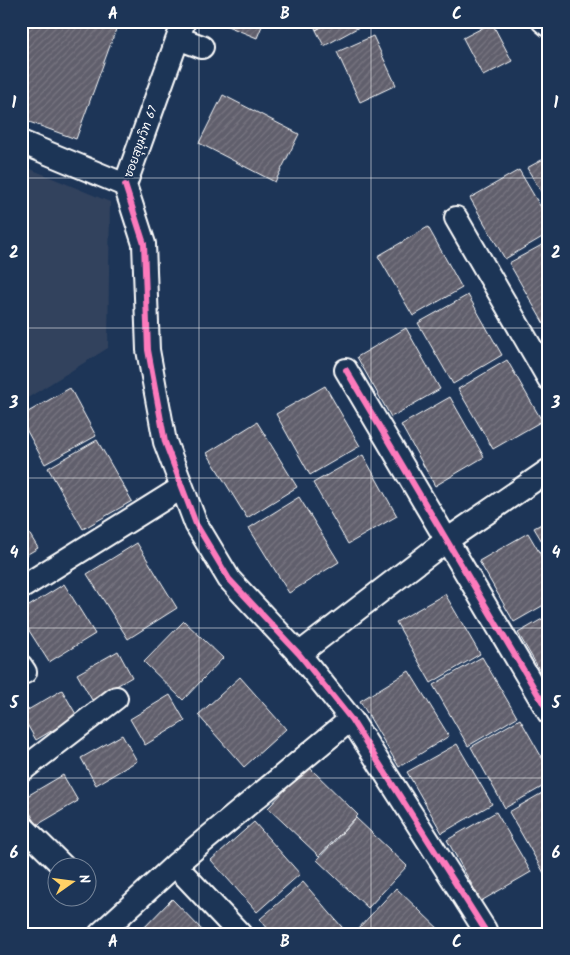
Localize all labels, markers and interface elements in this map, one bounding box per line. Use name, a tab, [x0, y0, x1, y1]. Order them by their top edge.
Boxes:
text: A	[108, 2, 118, 27]
text: B	[280, 2, 290, 27]
text: C	[452, 2, 462, 27]
text: 1	[12, 91, 17, 116]
text: 1	[554, 91, 559, 116]
street label: ซอยสุขุมวิท 67	[119, 103, 163, 181]
text: 2	[9, 241, 19, 266]
text: 2	[551, 241, 561, 266]
text: 3	[9, 391, 19, 416]
text: 3	[551, 391, 561, 416]
text: 4	[10, 541, 19, 566]
text: 4	[552, 541, 561, 566]
text: 5	[9, 691, 20, 716]
text: 5	[551, 691, 562, 716]
text: 6	[10, 841, 19, 866]
text: 6	[552, 841, 561, 866]
north arrow	[48, 858, 98, 908]
text: N	[72, 872, 95, 886]
text: A	[108, 930, 118, 955]
text: B	[280, 930, 290, 955]
text: C	[452, 930, 462, 955]

